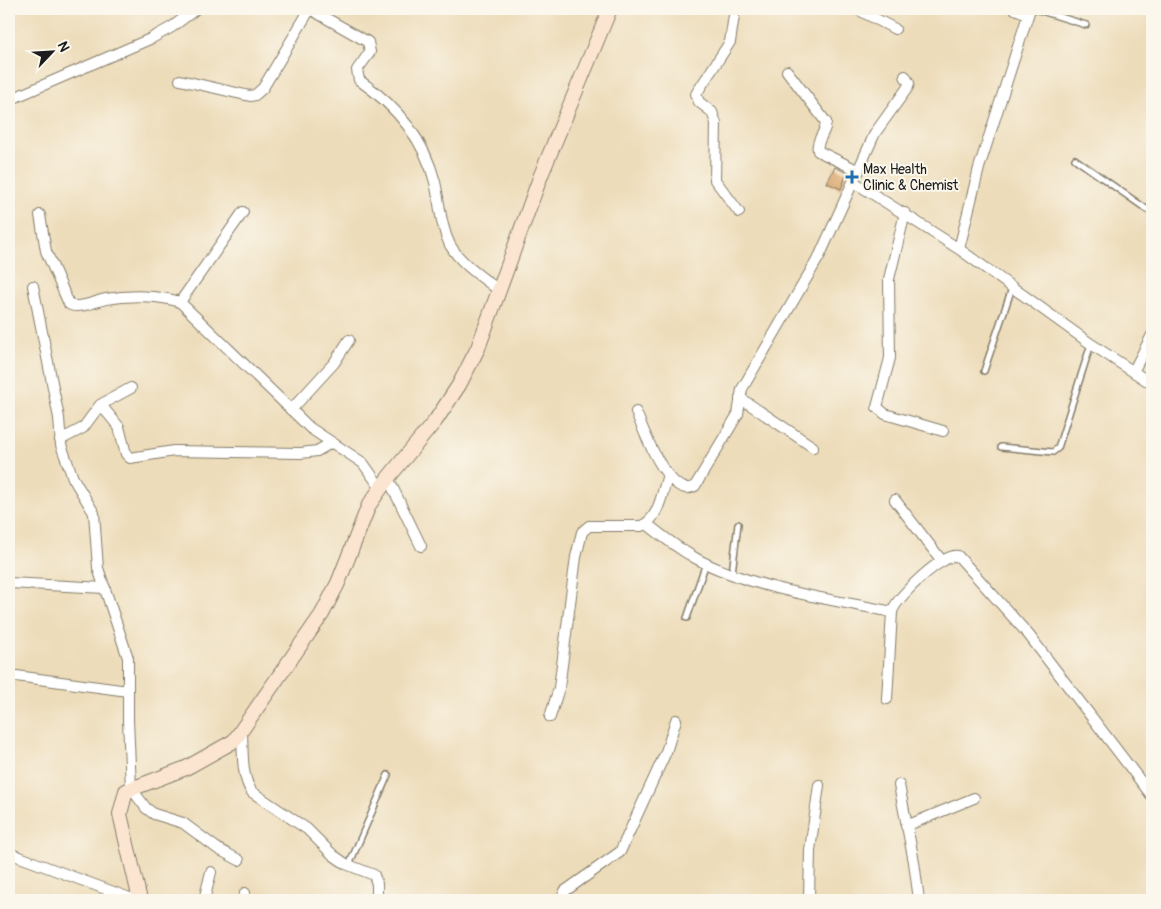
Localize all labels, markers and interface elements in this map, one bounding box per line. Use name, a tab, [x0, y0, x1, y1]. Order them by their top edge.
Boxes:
north arrow	[28, 28, 78, 78]
text: N	[54, 39, 73, 55]
place label: Max Health Clinic & Chemist	[863, 161, 959, 194]
marker: Max Health Clinic & Chemist	[845, 170, 859, 184]

